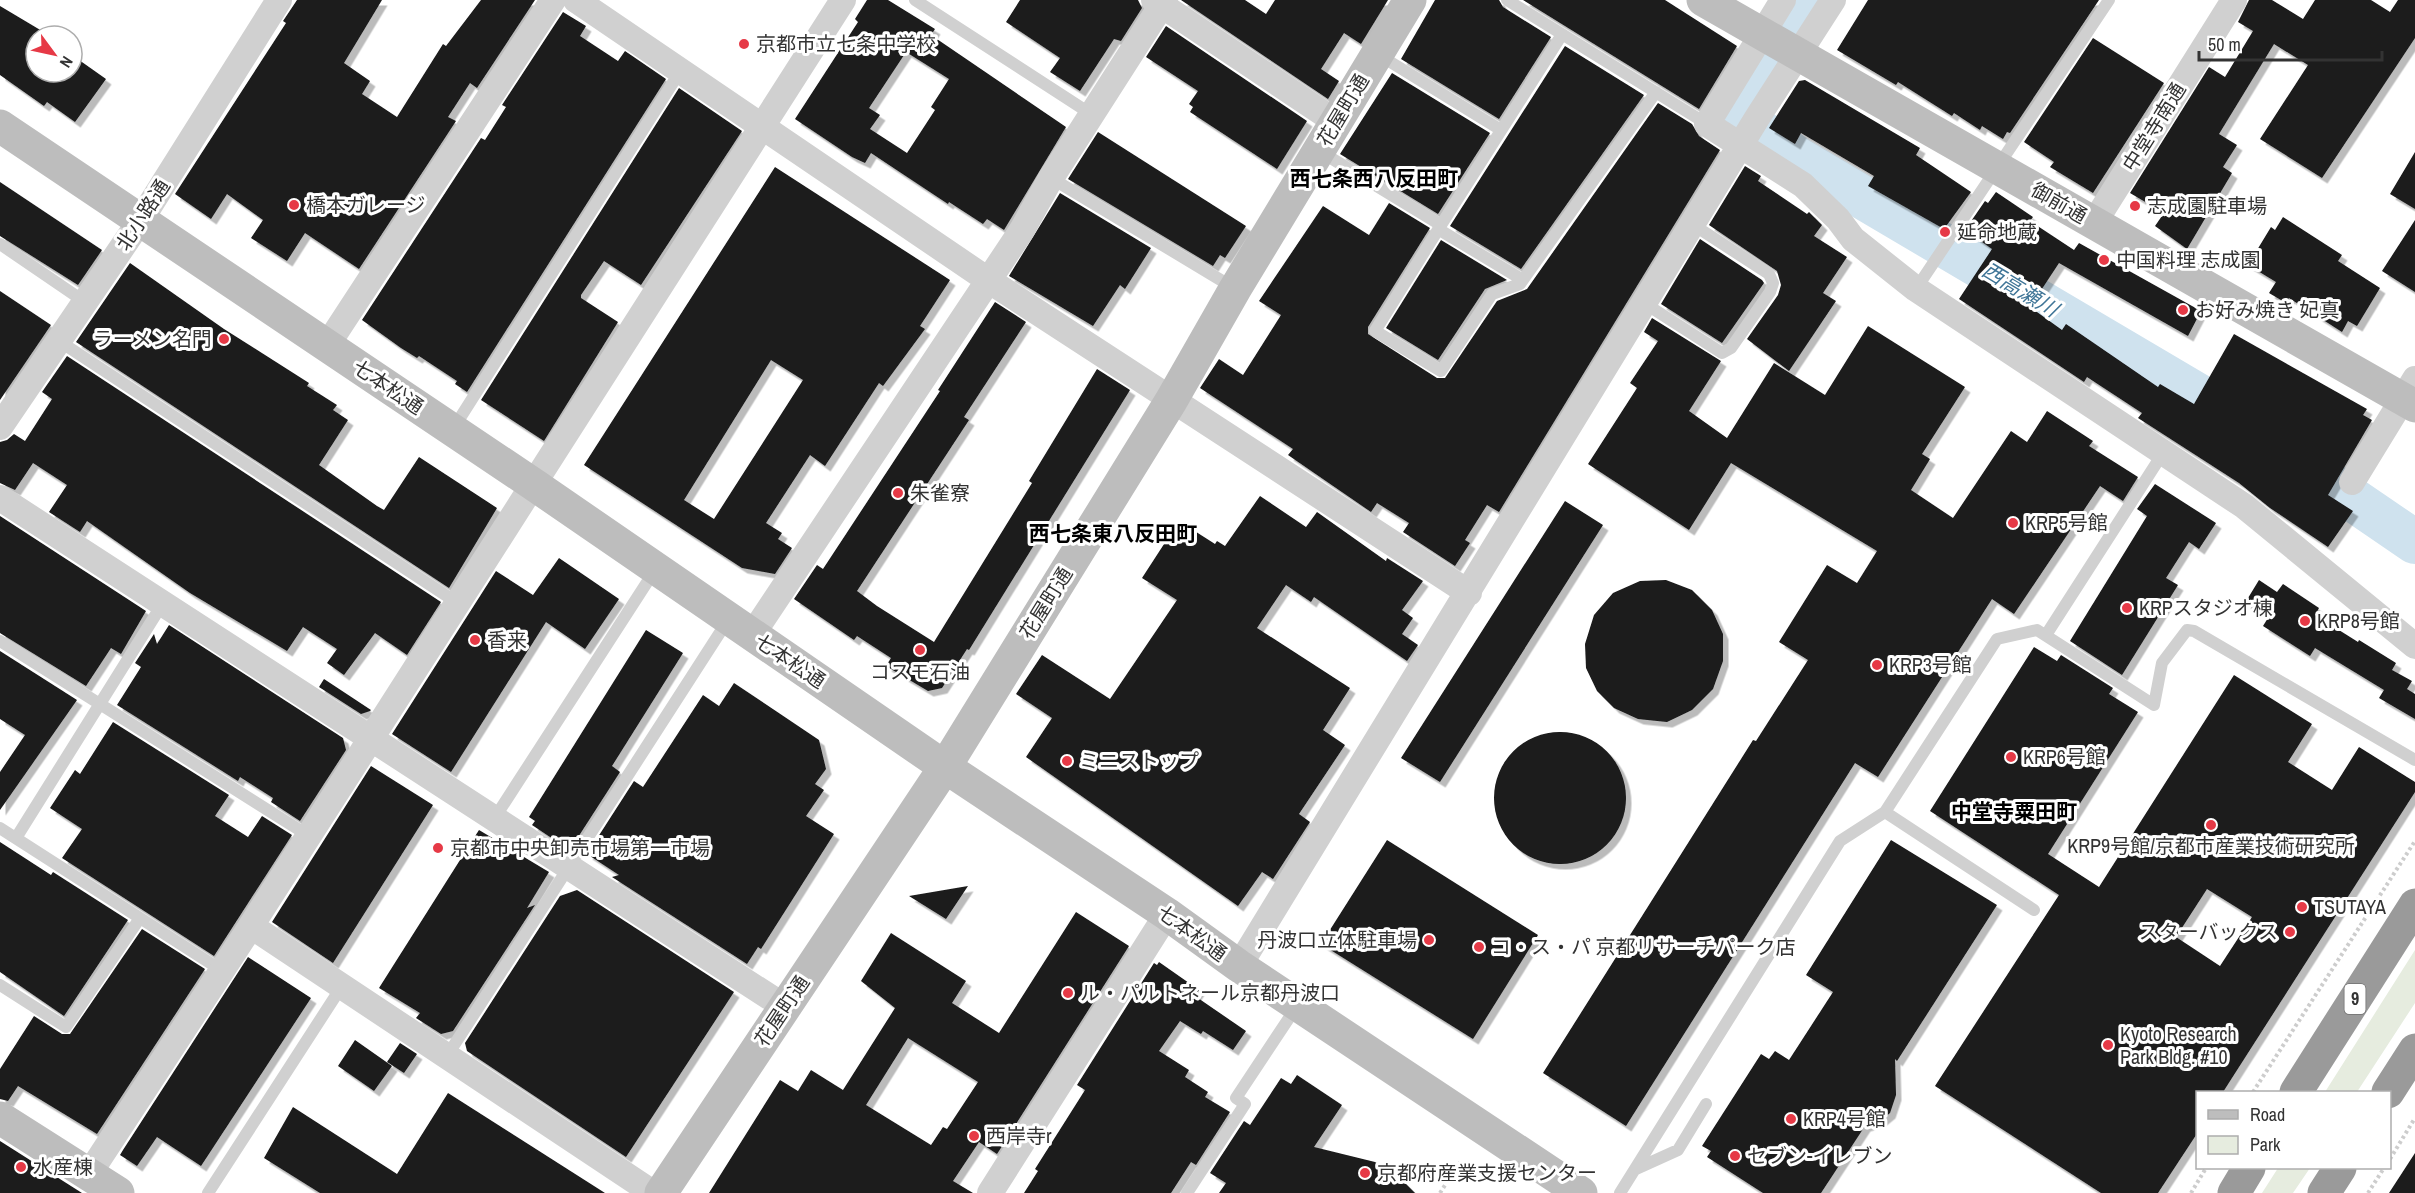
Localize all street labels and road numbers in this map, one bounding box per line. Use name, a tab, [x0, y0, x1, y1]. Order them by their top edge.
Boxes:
street label: 花屋町通	[1310, 69, 1375, 151]
street label: 中堂寺南通	[2116, 77, 2192, 176]
street label: 北小路通	[109, 174, 176, 256]
street label: 御前通	[2027, 176, 2092, 229]
street label: 七本松通	[348, 353, 429, 420]
street label: 花屋町通	[1013, 562, 1078, 644]
street label: 七本松通	[750, 627, 831, 694]
street label: 七本松通	[1152, 898, 1233, 967]
street label: 花屋町通	[748, 970, 815, 1051]
road number: 9	[2344, 984, 2366, 1014]

